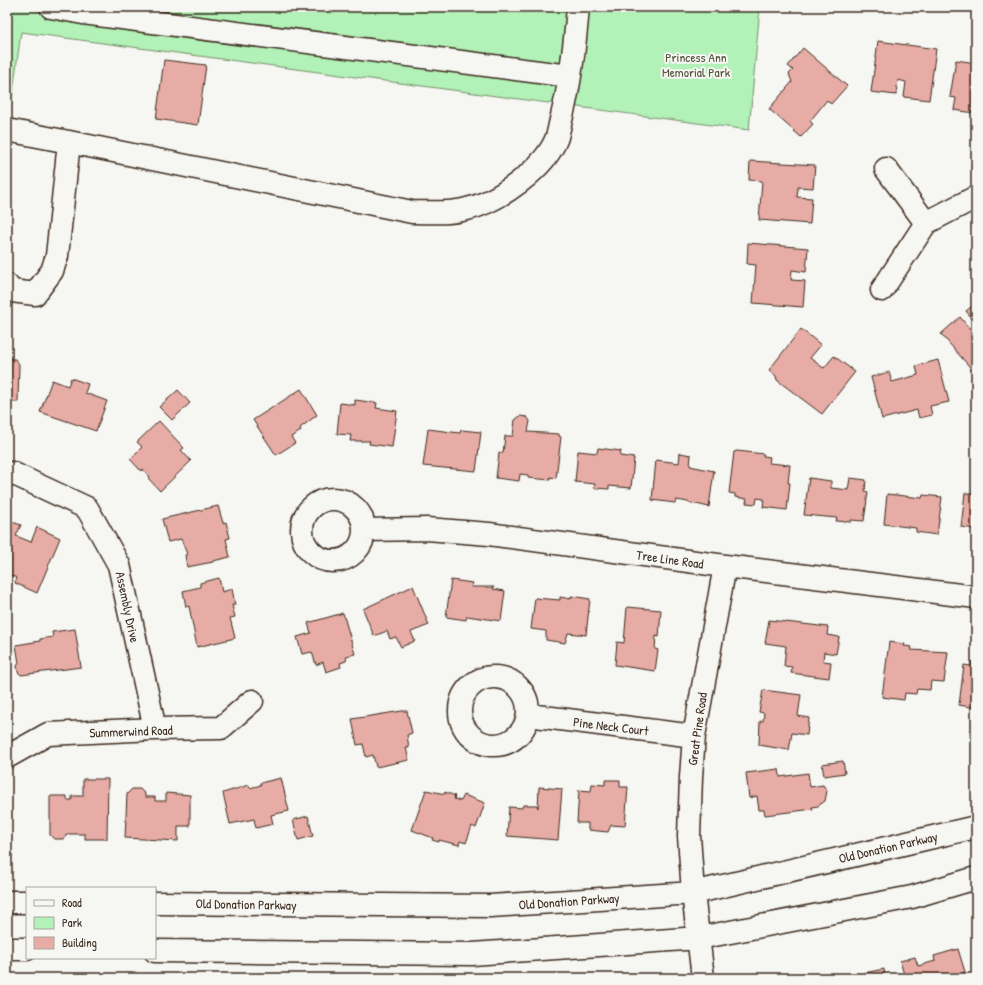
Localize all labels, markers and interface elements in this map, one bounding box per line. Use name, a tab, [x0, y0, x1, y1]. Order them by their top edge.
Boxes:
park label: Princess Ann Memorial Park	[662, 48, 731, 81]
street label: Tree Line Road	[635, 545, 705, 573]
street label: Assembly Drive	[112, 570, 144, 644]
street label: Great Pine Road	[683, 691, 711, 767]
street label: Pine Neck Court	[572, 712, 650, 740]
street label: Summerwind Road	[89, 721, 173, 741]
street label: Old Donation Parkway	[837, 827, 940, 867]
legend	[26, 887, 156, 959]
street label: Old Donation Parkway	[518, 888, 620, 914]
text: Road	[62, 894, 82, 911]
street label: Old Donation Parkway	[195, 894, 297, 914]
text: Park	[62, 914, 82, 931]
text: Building	[62, 934, 97, 951]

